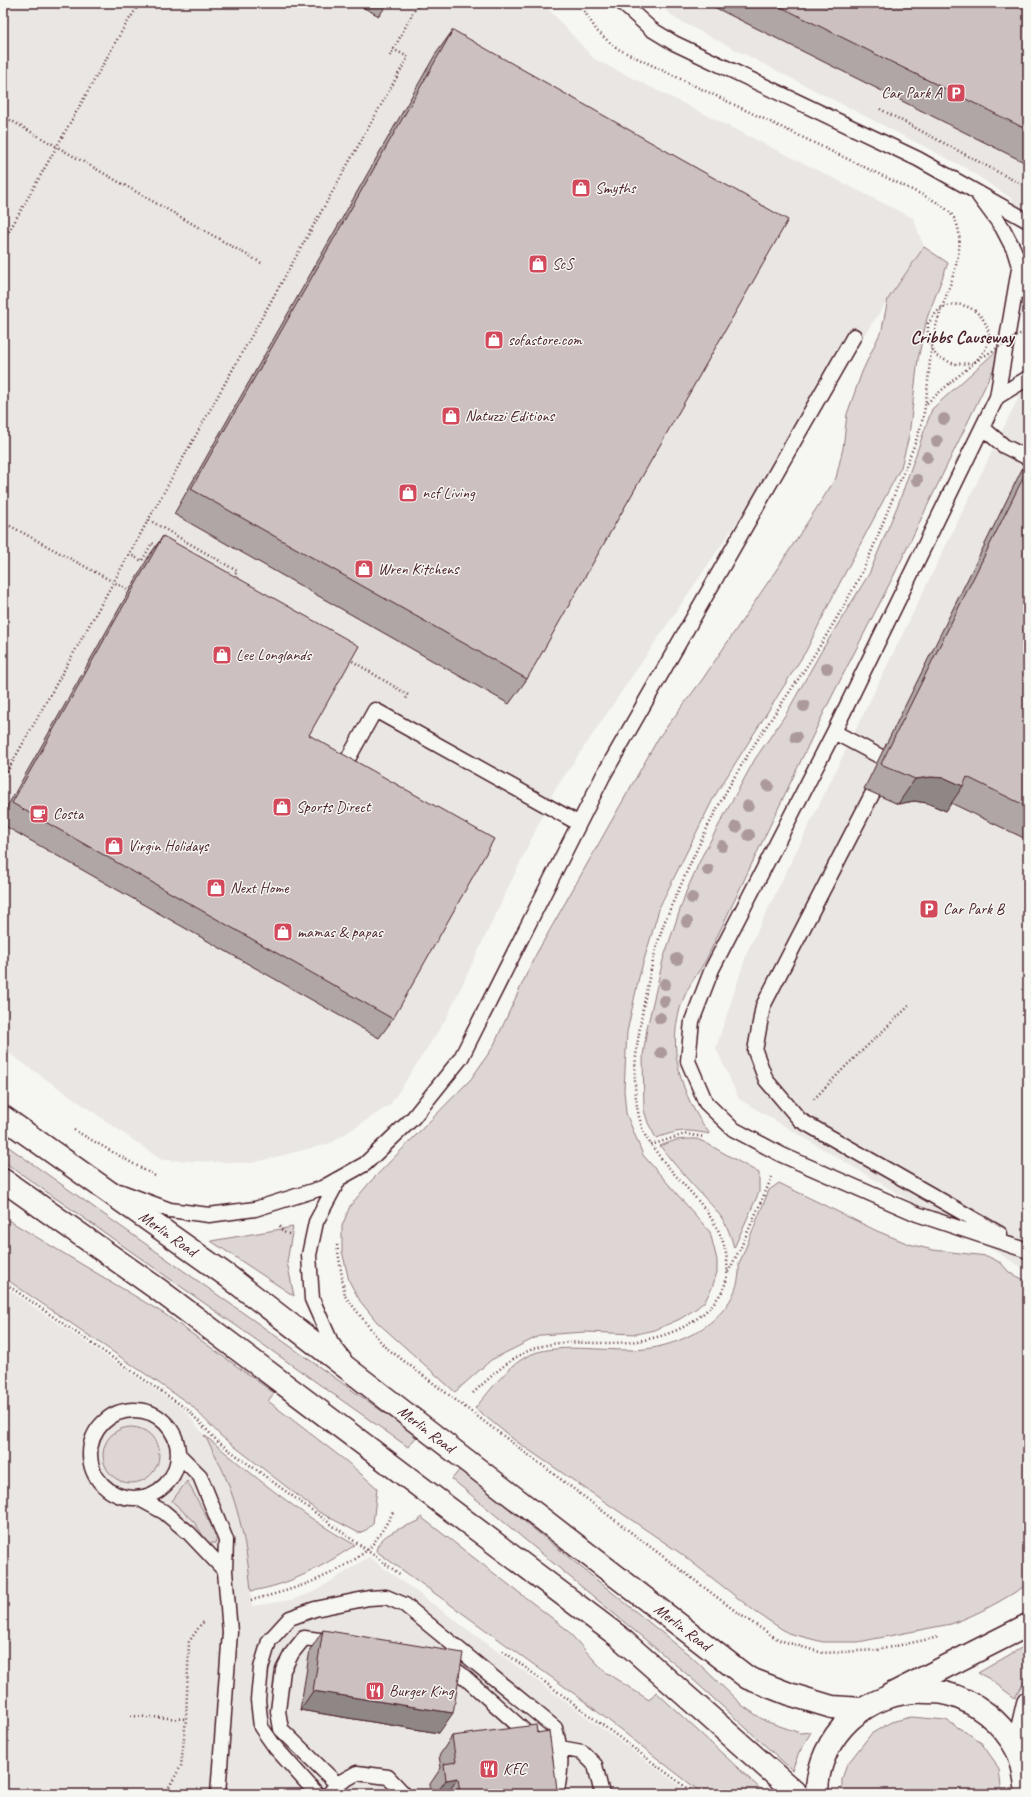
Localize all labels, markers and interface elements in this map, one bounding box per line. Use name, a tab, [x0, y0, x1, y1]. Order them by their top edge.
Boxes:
parking icon: Car Park A	[945, 82, 967, 104]
place label: Car Park A	[881, 83, 943, 103]
shop icon: Smyths	[570, 177, 592, 199]
place label: Smyths	[595, 178, 637, 198]
shop icon: ScS	[527, 253, 549, 275]
place label: ScS	[552, 254, 575, 274]
district label: Cribbs Causeway	[910, 326, 1015, 348]
shop icon: sofastore.com	[483, 329, 505, 351]
place label: sofastore.com	[508, 330, 583, 350]
shop icon: Natuzzi Editions	[440, 405, 462, 427]
place label: Natuzzi Editions	[465, 406, 556, 426]
shop icon: ncf Living	[397, 482, 419, 504]
place label: ncf Living	[422, 483, 476, 503]
shop icon: Wren Kitchens	[353, 558, 375, 580]
place label: Wren Kitchens	[378, 559, 460, 579]
shop icon: Lee Longlands	[211, 644, 233, 666]
place label: Lee Longlands	[236, 645, 313, 665]
shop icon: Sports Direct	[271, 796, 293, 818]
place label: Sports Direct	[296, 797, 372, 817]
cafe icon: Costa	[28, 803, 50, 825]
place label: Costa	[53, 804, 85, 824]
shop icon: Virgin Holidays	[103, 835, 125, 857]
place label: Virgin Holidays	[128, 836, 210, 856]
shop icon: Next Home	[205, 877, 227, 899]
place label: Next Home	[230, 878, 290, 898]
parking icon: Car Park B	[918, 898, 940, 920]
place label: Car Park B	[943, 899, 1006, 919]
shop icon: mamas & papas	[272, 921, 294, 943]
place label: mamas & papas	[297, 922, 384, 942]
street label: Merlin Road	[135, 1206, 203, 1263]
street label: Merlin Road	[394, 1401, 461, 1459]
street label: Merlin Road	[650, 1599, 717, 1657]
restaurant icon: Burger King	[364, 1680, 386, 1702]
place label: Burger King	[389, 1681, 455, 1701]
restaurant icon: KFC	[478, 1758, 500, 1780]
place label: KFC	[503, 1759, 529, 1779]

